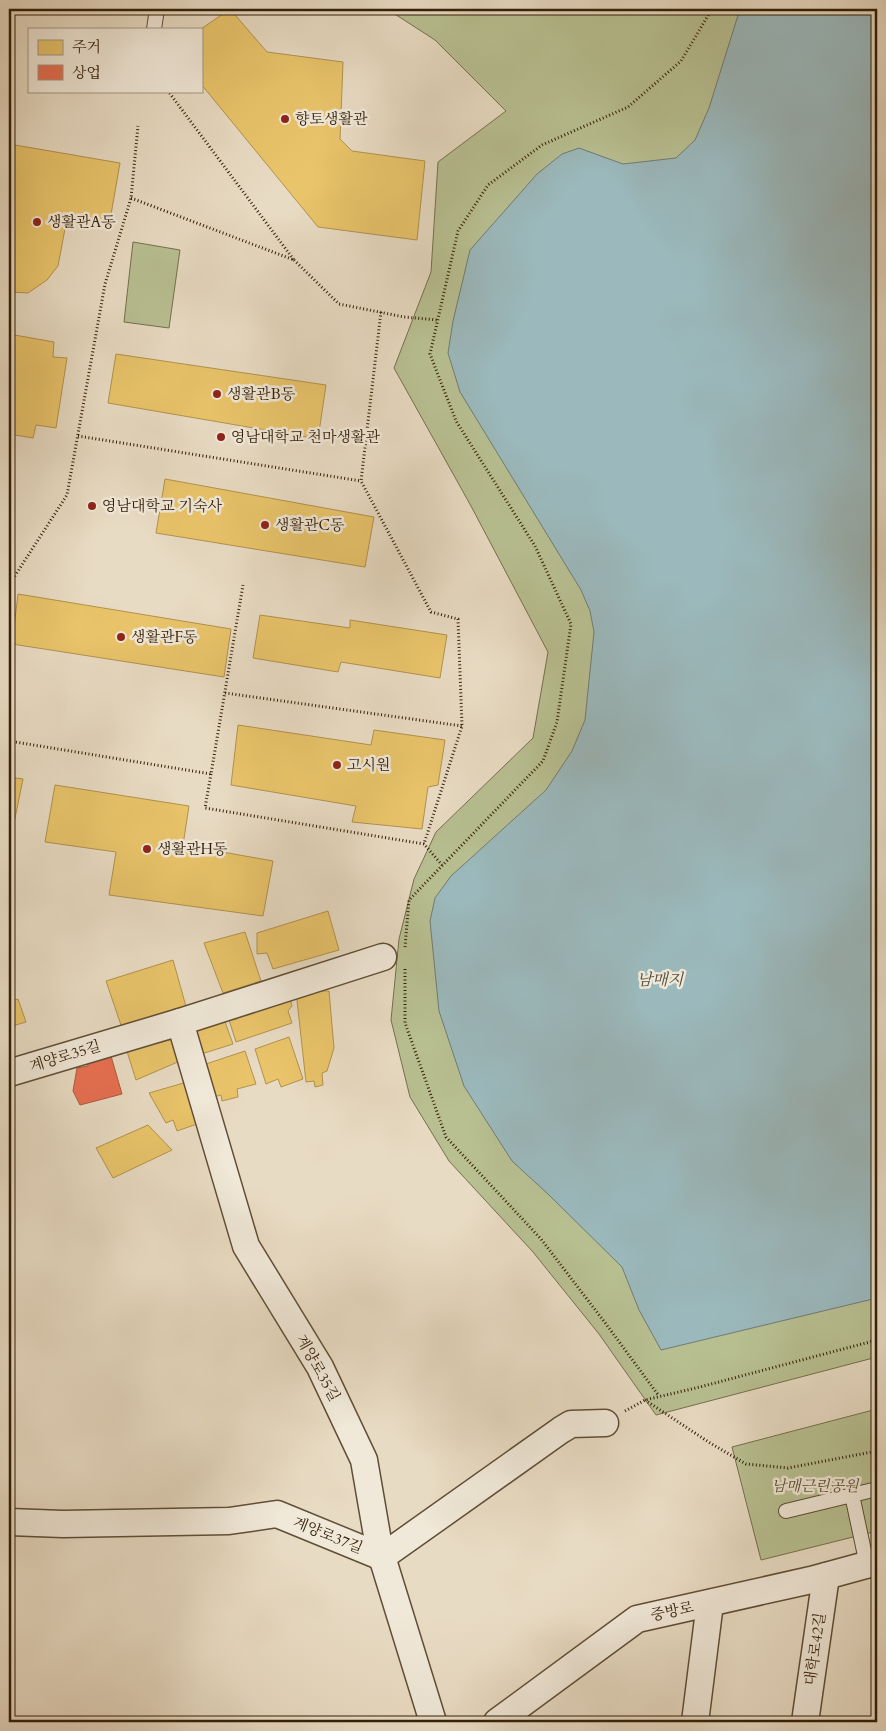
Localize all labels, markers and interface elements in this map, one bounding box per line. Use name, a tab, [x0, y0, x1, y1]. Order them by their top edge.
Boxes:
legend	[28, 28, 202, 92]
text: 주거	[72, 37, 101, 57]
text: 상업	[72, 63, 101, 83]
place label: 향토생활관	[295, 109, 368, 129]
marker: 향토생활관	[279, 113, 291, 125]
place label: 생활관A동	[47, 212, 116, 232]
marker: 생활관A동	[31, 216, 43, 228]
place label: 생활관B동	[227, 384, 296, 404]
marker: 생활관B동	[211, 388, 223, 400]
place label: 영남대학교 천마생활관	[231, 427, 380, 447]
marker: 영남대학교 천마생활관	[215, 431, 227, 443]
place label: 영남대학교 기숙사	[102, 496, 222, 516]
marker: 영남대학교 기숙사	[86, 500, 98, 512]
place label: 생활관C동	[275, 515, 345, 535]
marker: 생활관C동	[259, 519, 271, 531]
place label: 생활관F동	[131, 627, 198, 647]
marker: 생활관F동	[115, 631, 127, 643]
place label: 고시원	[347, 755, 390, 775]
marker: 고시원	[331, 759, 343, 771]
place label: 생활관H동	[157, 839, 228, 859]
marker: 생활관H동	[141, 843, 153, 855]
water label: 남매지	[637, 969, 685, 991]
street label: 계양로35길	[27, 1036, 103, 1076]
street label: 계양로35길	[291, 1331, 345, 1405]
park label: 남매근린공원	[772, 1476, 860, 1496]
street label: 계양로37길	[290, 1512, 366, 1558]
street label: 중방로	[649, 1597, 696, 1625]
street label: 대학로42길	[800, 1611, 830, 1687]

